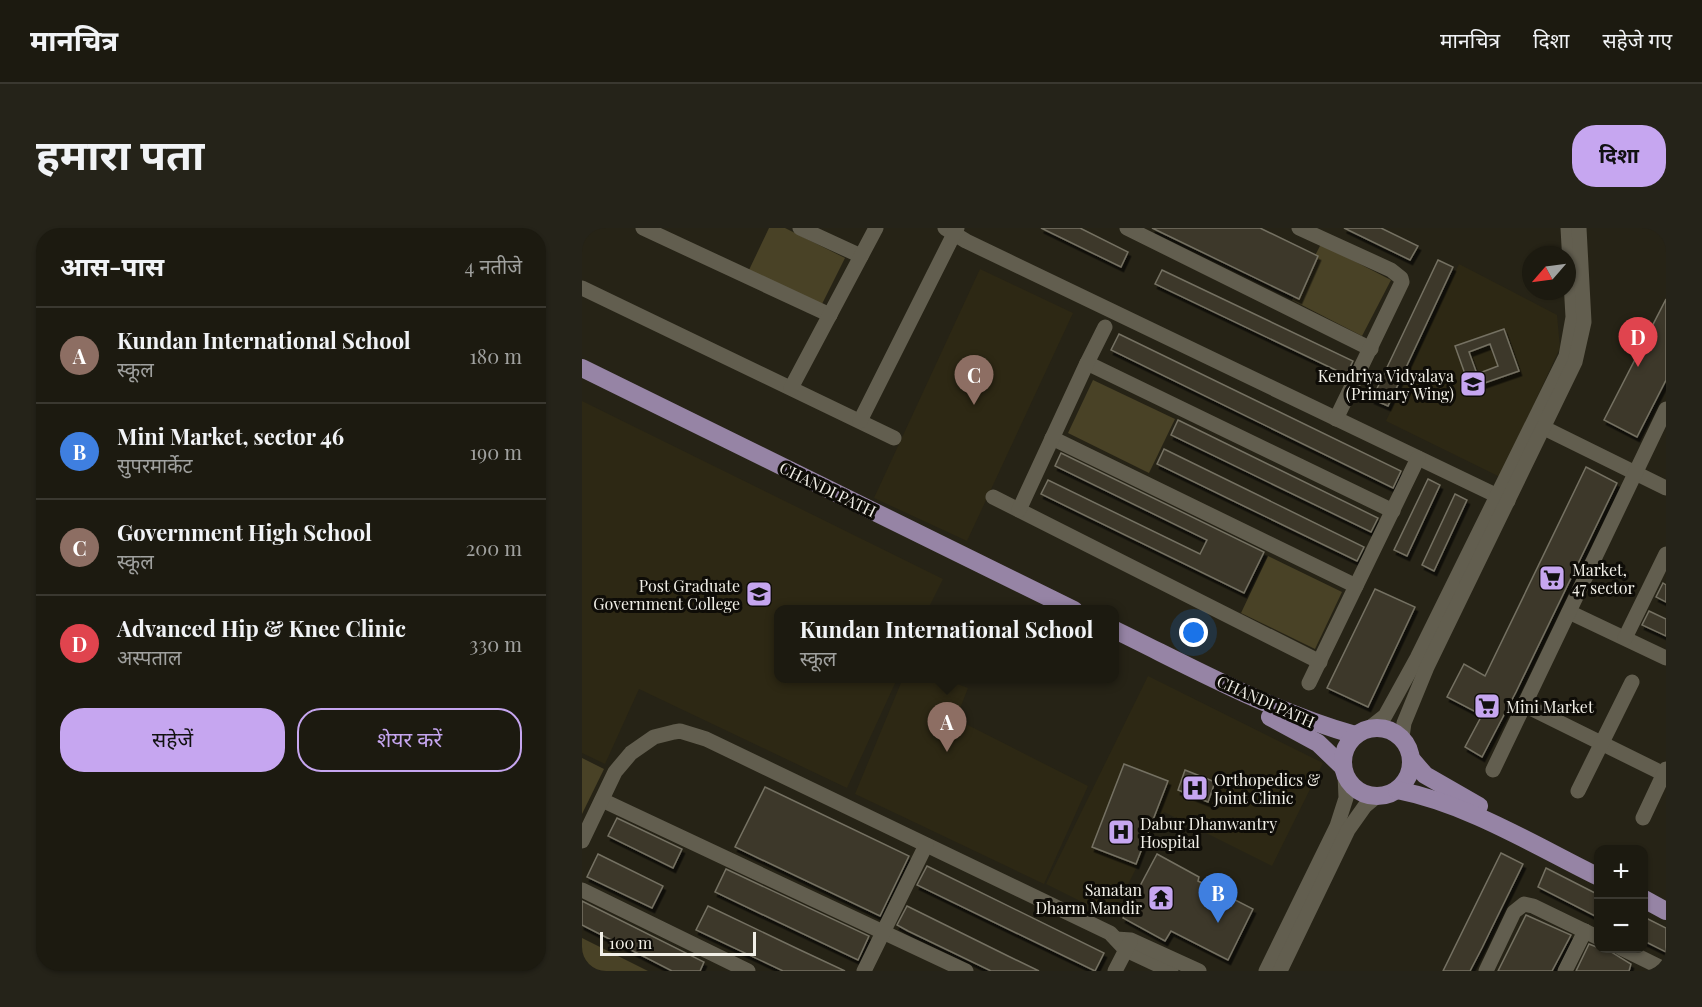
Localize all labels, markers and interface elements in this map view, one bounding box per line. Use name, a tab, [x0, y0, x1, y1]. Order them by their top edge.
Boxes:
text: मानचित्र	[30, 21, 118, 58]
text: मानचित्र	[1440, 25, 1500, 53]
text: दिशा	[1533, 25, 1569, 53]
text: सहेजे गए	[1602, 25, 1672, 53]
text: हमारा पता	[36, 125, 204, 181]
button: दिशा	[1572, 125, 1666, 187]
north arrow	[1522, 246, 1576, 300]
text: आस-पास	[60, 248, 164, 283]
text: 4 नतीजे	[465, 252, 522, 279]
pin: D	[1618, 318, 1658, 367]
text: Kundan International School	[117, 325, 411, 355]
text: A	[73, 342, 86, 369]
text: 180 m	[469, 342, 522, 369]
text: स्कूल	[117, 355, 154, 382]
pin: C	[954, 356, 994, 405]
place label: Kendriya Vidyalaya (Primary Wing)	[1318, 365, 1454, 404]
school or university icon: Kendriya Vidyalaya (Primary Wing)	[1458, 369, 1488, 399]
text: Mini Market, sector 46	[117, 421, 344, 451]
text: B	[73, 438, 86, 465]
text: 190 m	[470, 438, 522, 465]
text: सुपरमार्केट	[117, 451, 193, 478]
street label: CHANDI PATH	[776, 457, 880, 521]
text: Government High School	[117, 517, 372, 547]
text: C	[72, 534, 87, 561]
text: 200 m	[466, 534, 522, 561]
text: स्कूल	[117, 547, 154, 574]
place label: Market, 47 sector	[1572, 559, 1635, 598]
supermarket icon: Market, 47 sector	[1537, 563, 1567, 593]
place label: Post Graduate Government College	[593, 575, 740, 614]
school or university icon: Post Graduate Government College	[744, 579, 774, 609]
popup	[774, 605, 1119, 683]
text: Advanced Hip & Knee Clinic	[117, 613, 406, 643]
text: Kundan International School	[800, 614, 1093, 644]
your location	[1179, 618, 1208, 647]
text: D	[72, 630, 87, 657]
text: 330 m	[469, 630, 522, 657]
text: अस्पताल	[117, 643, 182, 670]
text: स्कूल	[800, 644, 836, 671]
street label: CHANDI PATH	[1214, 670, 1318, 732]
supermarket icon: Mini Market	[1472, 691, 1502, 721]
place label: Mini Market	[1506, 696, 1594, 717]
pin: A	[928, 702, 967, 752]
button: सहेजें	[60, 708, 285, 772]
button: शेयर करें	[297, 708, 522, 772]
place label: Orthopedics & Joint Clinic	[1213, 769, 1321, 808]
hospital icon: Orthopedics & Joint Clinic	[1180, 773, 1210, 803]
place label: Dabur Dhanwantry Hospital	[1140, 813, 1277, 852]
hospital icon: Dabur Dhanwantry Hospital	[1106, 817, 1136, 847]
map controls	[1594, 845, 1648, 953]
button: +	[1594, 845, 1648, 899]
pin: B	[1198, 874, 1238, 923]
place label: Sanatan Dharm Mandir	[1035, 879, 1142, 918]
temple icon: Sanatan Dharm Mandir	[1146, 883, 1176, 913]
button: −	[1594, 899, 1648, 953]
scale bar	[600, 929, 756, 956]
text: 100 m	[609, 932, 652, 953]

